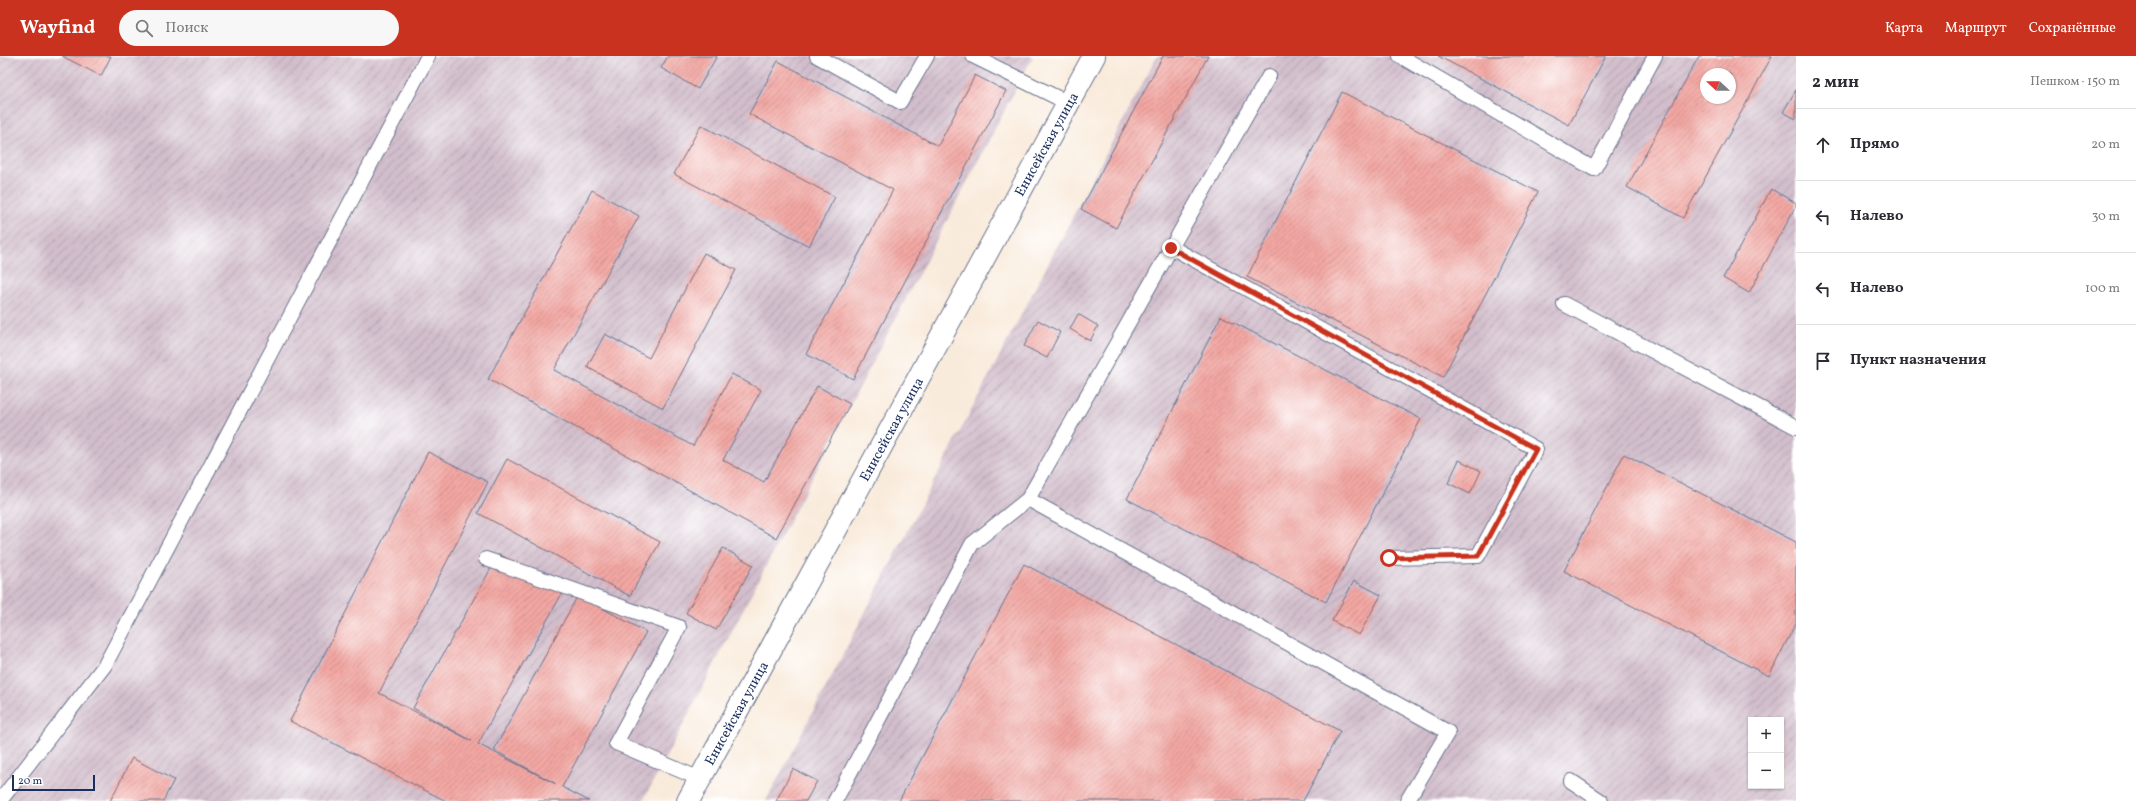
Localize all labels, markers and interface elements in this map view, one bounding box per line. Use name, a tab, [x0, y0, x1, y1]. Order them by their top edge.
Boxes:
search box	[119, 10, 399, 46]
text: Wayfind	[20, 15, 95, 41]
icon: search	[133, 17, 155, 39]
text: Поиск	[165, 18, 208, 39]
text: Карта	[1885, 19, 1923, 38]
text: Маршрут	[1945, 19, 2007, 38]
text: Сохранённые	[2029, 19, 2116, 38]
north arrow	[1700, 68, 1736, 104]
text: 2 мин	[1812, 71, 1859, 94]
text: Пешком · 150 m	[2030, 73, 2120, 91]
street label: Енисейская улица	[1011, 89, 1084, 200]
icon: ahead	[1812, 134, 1834, 156]
text: Прямо	[1850, 134, 1899, 155]
text: 20 m	[2091, 136, 2120, 154]
icon: left	[1812, 206, 1834, 228]
text: Налево	[1850, 206, 1904, 227]
text: 30 m	[2092, 208, 2120, 226]
route end	[1162, 239, 1180, 257]
icon: left	[1812, 278, 1834, 300]
text: Налево	[1850, 278, 1904, 299]
text: 100 m	[2085, 280, 2120, 298]
icon: arrive	[1812, 350, 1834, 372]
text: Пункт назначения	[1850, 350, 1986, 371]
street label: Енисейская улица	[856, 374, 929, 485]
route start	[1380, 549, 1398, 567]
street label: Енисейская улица	[701, 658, 774, 769]
map controls	[1748, 717, 1784, 789]
button: +	[1748, 717, 1784, 753]
button: −	[1748, 753, 1784, 789]
scale bar	[12, 773, 95, 792]
text: 20 m	[18, 774, 42, 789]

